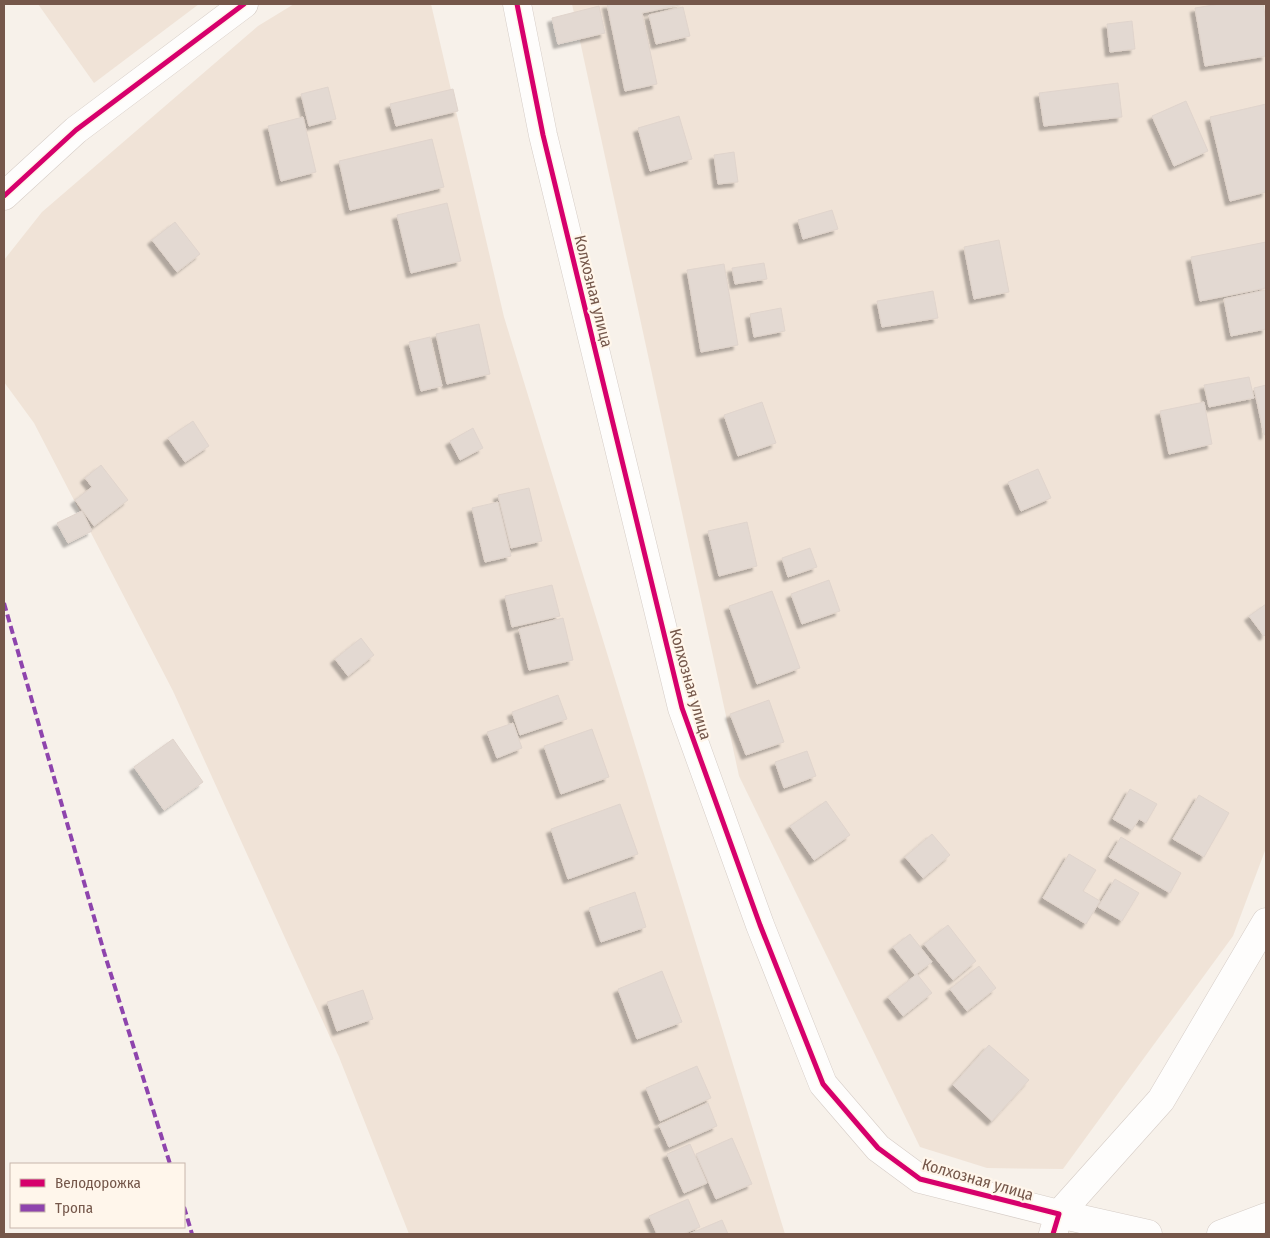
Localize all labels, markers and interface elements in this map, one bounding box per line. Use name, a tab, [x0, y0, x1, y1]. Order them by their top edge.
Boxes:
street label: Колхозная улица	[570, 233, 617, 349]
street label: Колхозная улица	[666, 626, 716, 742]
street label: Колхозная улица	[920, 1155, 1036, 1204]
legend	[10, 1163, 185, 1228]
text: Велодорожка	[55, 1174, 141, 1192]
text: Тропа	[55, 1199, 93, 1217]

